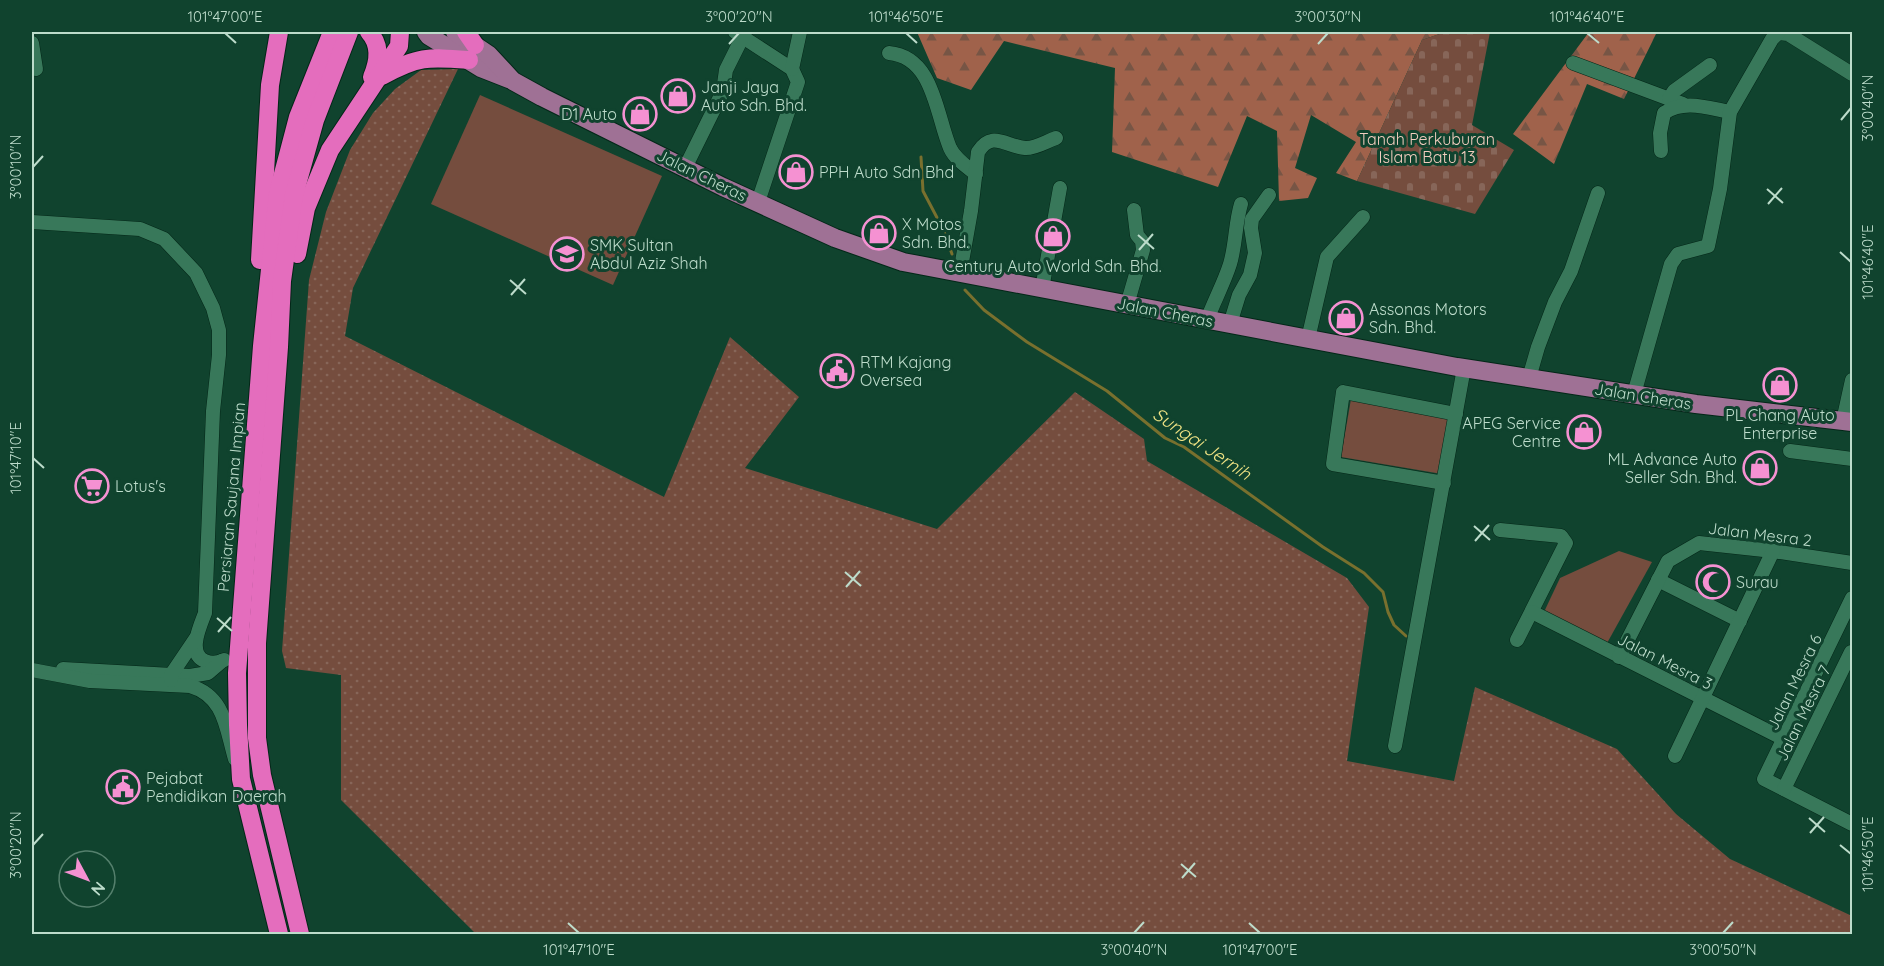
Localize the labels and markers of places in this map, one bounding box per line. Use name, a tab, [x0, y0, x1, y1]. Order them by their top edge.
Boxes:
place label: Janji Jaya Auto Sdn. Bhd.	[701, 77, 807, 115]
shop icon: Janji Jaya Auto Sdn. Bhd.	[660, 78, 696, 114]
shop icon: D1 Auto	[622, 96, 658, 132]
place label: D1 Auto	[561, 104, 617, 124]
shop icon: PPH Auto Sdn Bhd	[778, 154, 814, 190]
place label: PPH Auto Sdn Bhd	[819, 162, 954, 182]
place label: X Motos Sdn. Bhd.	[902, 214, 969, 252]
shop icon: X Motos Sdn. Bhd.	[861, 215, 897, 251]
shop icon: Century Auto World Sdn. Bhd.	[1035, 218, 1071, 254]
place label: SMK Sultan Abdul Aziz Shah	[590, 235, 708, 273]
school or university icon: SMK Sultan Abdul Aziz Shah	[549, 236, 585, 272]
place label: Century Auto World Sdn. Bhd.	[944, 256, 1162, 276]
place label: Assonas Motors Sdn. Bhd.	[1369, 299, 1486, 337]
shop icon: Assonas Motors Sdn. Bhd.	[1328, 300, 1364, 336]
place label: RTM Kajang Oversea	[860, 352, 952, 390]
public building icon: RTM Kajang Oversea	[819, 353, 855, 389]
shop icon: PL Chang Auto Enterprise	[1762, 367, 1798, 403]
place label: PL Chang Auto Enterprise	[1725, 405, 1835, 443]
place label: APEG Service Centre	[1462, 413, 1561, 451]
shop icon: APEG Service Centre	[1566, 414, 1602, 450]
place label: ML Advance Auto Seller Sdn. Bhd.	[1607, 449, 1737, 487]
shop icon: ML Advance Auto Seller Sdn. Bhd.	[1742, 450, 1778, 486]
supermarket icon: Lotus's	[74, 468, 110, 504]
place label: Lotus's	[115, 476, 166, 496]
mosque icon: Surau	[1695, 564, 1731, 600]
place label: Surau	[1736, 572, 1779, 592]
place label: Pejabat Pendidikan Daerah	[146, 768, 287, 806]
public building icon: Pejabat Pendidikan Daerah	[105, 769, 141, 805]

